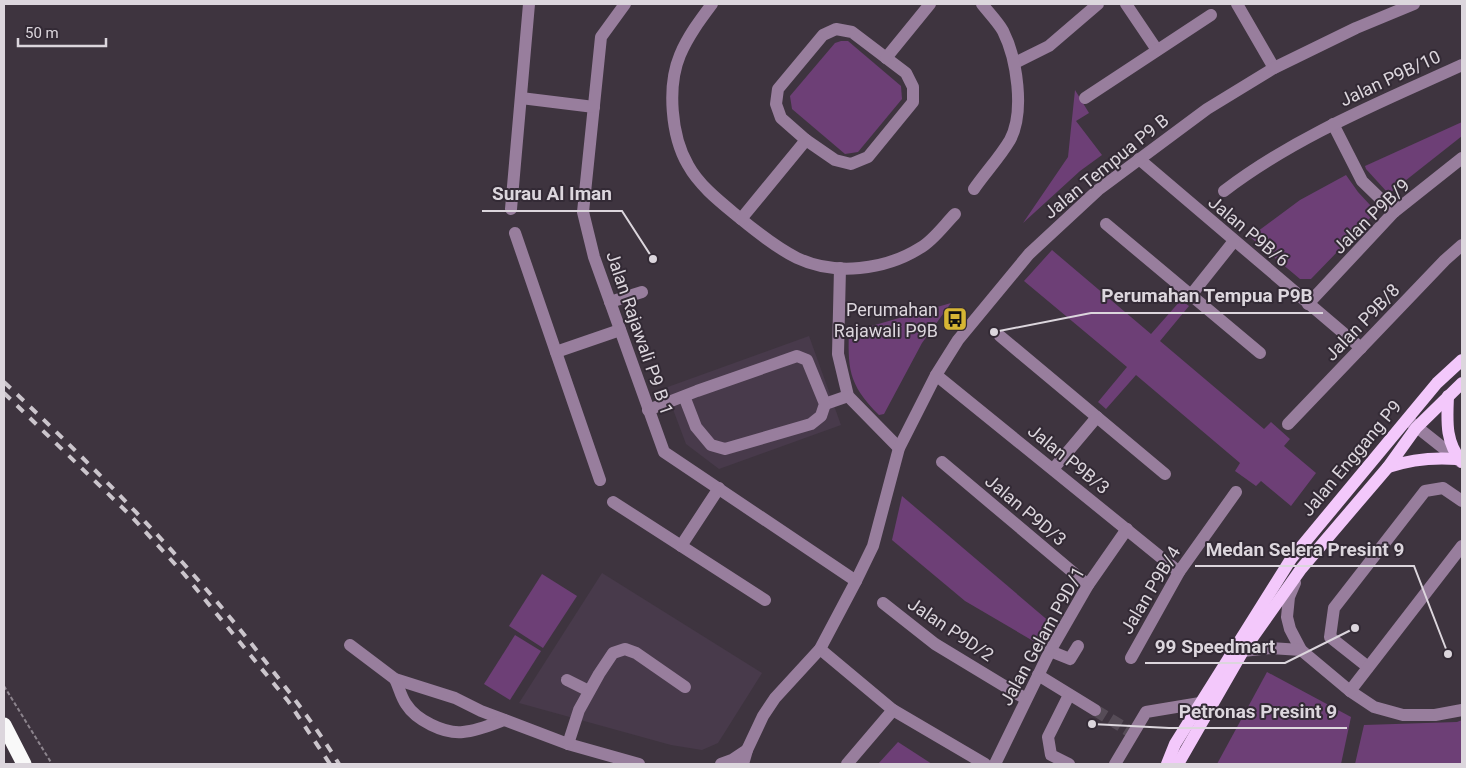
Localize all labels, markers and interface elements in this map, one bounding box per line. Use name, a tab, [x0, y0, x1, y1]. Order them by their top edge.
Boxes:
scale bar	[18, 15, 105, 47]
text: 50 m	[25, 24, 59, 42]
street label: Jalan P9B/10	[1336, 46, 1444, 110]
street label: Jalan Tempua P9 B	[1039, 109, 1173, 223]
street label: Jalan P9B/9	[1328, 174, 1414, 258]
callout: Surau Al Iman	[482, 177, 622, 211]
text: Surau Al Iman	[492, 182, 612, 205]
street label: Jalan P9B/6	[1205, 191, 1293, 271]
street label: Jalan Rajawali P9 B 1	[602, 248, 678, 418]
callout: Perumahan Tempua P9B	[1091, 279, 1323, 313]
street label: Jalan P9B/8	[1320, 279, 1404, 365]
text: Perumahan Tempua P9B	[1101, 284, 1313, 307]
place label: Perumahan Rajawali P9B	[834, 299, 938, 341]
bus stop icon: Perumahan Rajawali P9B	[942, 306, 968, 332]
street label: Jalan Enggang P9	[1297, 396, 1405, 520]
street label: Jalan P9B/3	[1024, 420, 1114, 498]
street label: Jalan P9D/3	[981, 470, 1071, 550]
callout: Medan Selera Presint 9	[1195, 532, 1414, 566]
text: Medan Selera Presint 9	[1206, 538, 1404, 561]
street label: Jalan P9B/4	[1116, 542, 1184, 638]
street label: Jalan Gelam P9D/1	[995, 563, 1089, 709]
street label: Jalan P9D/2	[904, 593, 998, 665]
callout: 99 Speedmart	[1145, 629, 1285, 663]
text: 99 Speedmart	[1155, 635, 1276, 658]
callout: Petronas Presint 9	[1169, 694, 1347, 728]
text: Petronas Presint 9	[1179, 700, 1337, 723]

